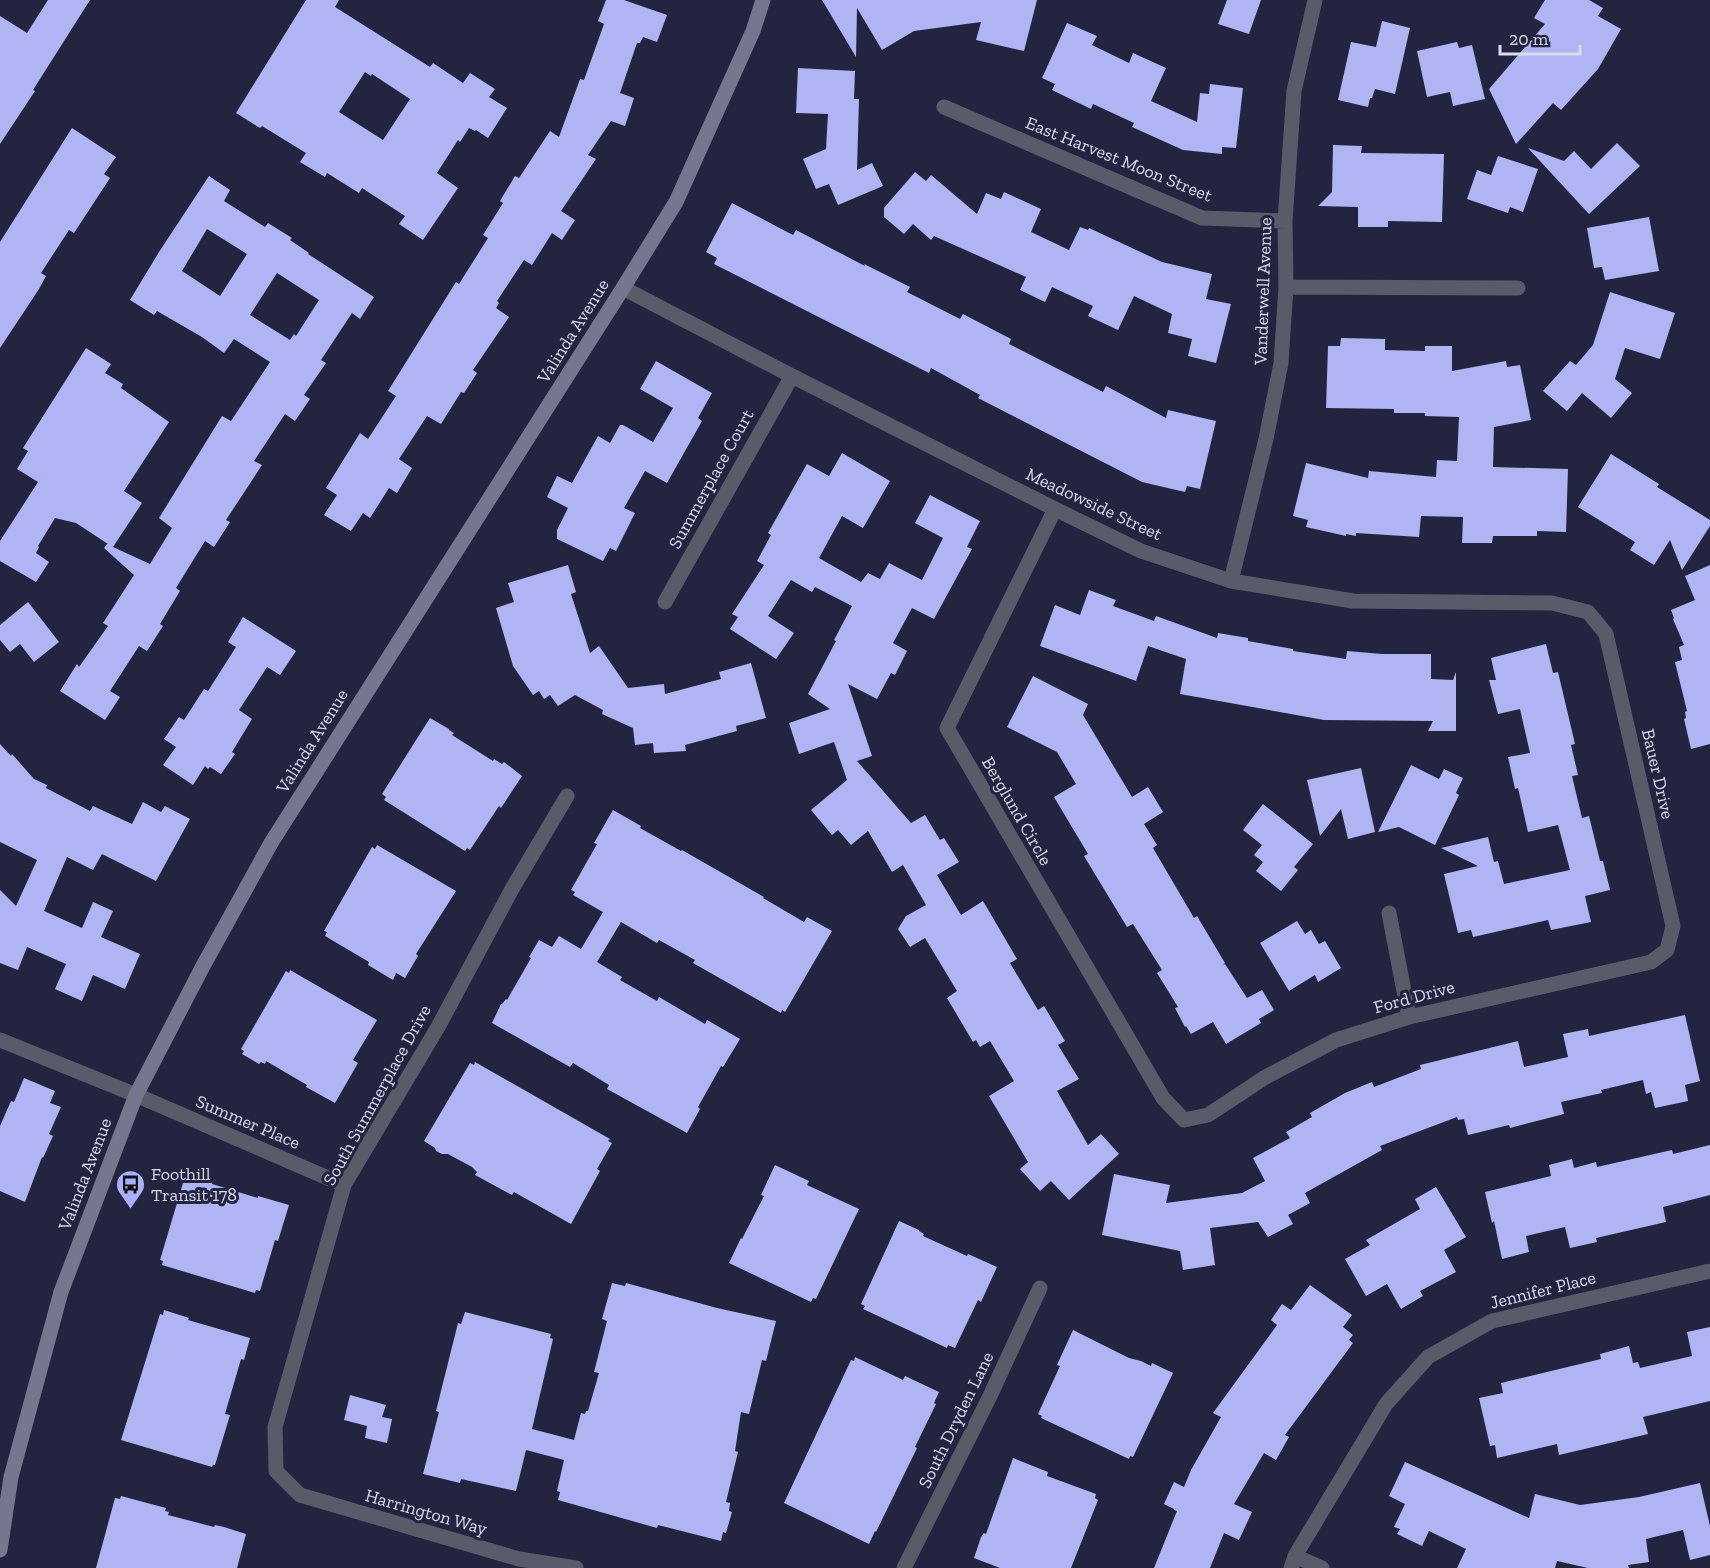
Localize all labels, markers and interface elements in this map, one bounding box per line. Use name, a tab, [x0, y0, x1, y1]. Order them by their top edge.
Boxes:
scale bar	[1500, 18, 1580, 56]
text: 20 m	[1509, 28, 1549, 50]
street label: East Harvest Moon Street	[1022, 111, 1216, 207]
street label: Vanderwell Avenue	[1249, 217, 1277, 366]
street label: Valinda Avenue	[532, 275, 614, 388]
street label: Summerplace Court	[664, 405, 759, 553]
street label: Meadowside Street	[1022, 463, 1166, 545]
street label: Valinda Avenue	[271, 685, 353, 798]
street label: Bauer Drive	[1637, 727, 1679, 821]
street label: Berglund Circle	[977, 753, 1057, 869]
street label: Ford Drive	[1371, 976, 1457, 1018]
street label: South Summerplace Drive	[318, 1001, 436, 1189]
street label: Summer Place	[193, 1090, 303, 1154]
street label: Valinda Avenue	[53, 1115, 117, 1234]
place label: Foothill Transit 178	[151, 1163, 237, 1206]
bus stop icon: Foothill Transit 178	[114, 1168, 146, 1210]
street label: Jennifer Place	[1488, 1266, 1598, 1314]
street label: South Dryden Lane	[913, 1348, 999, 1492]
street label: Harrington Way	[363, 1484, 490, 1540]

